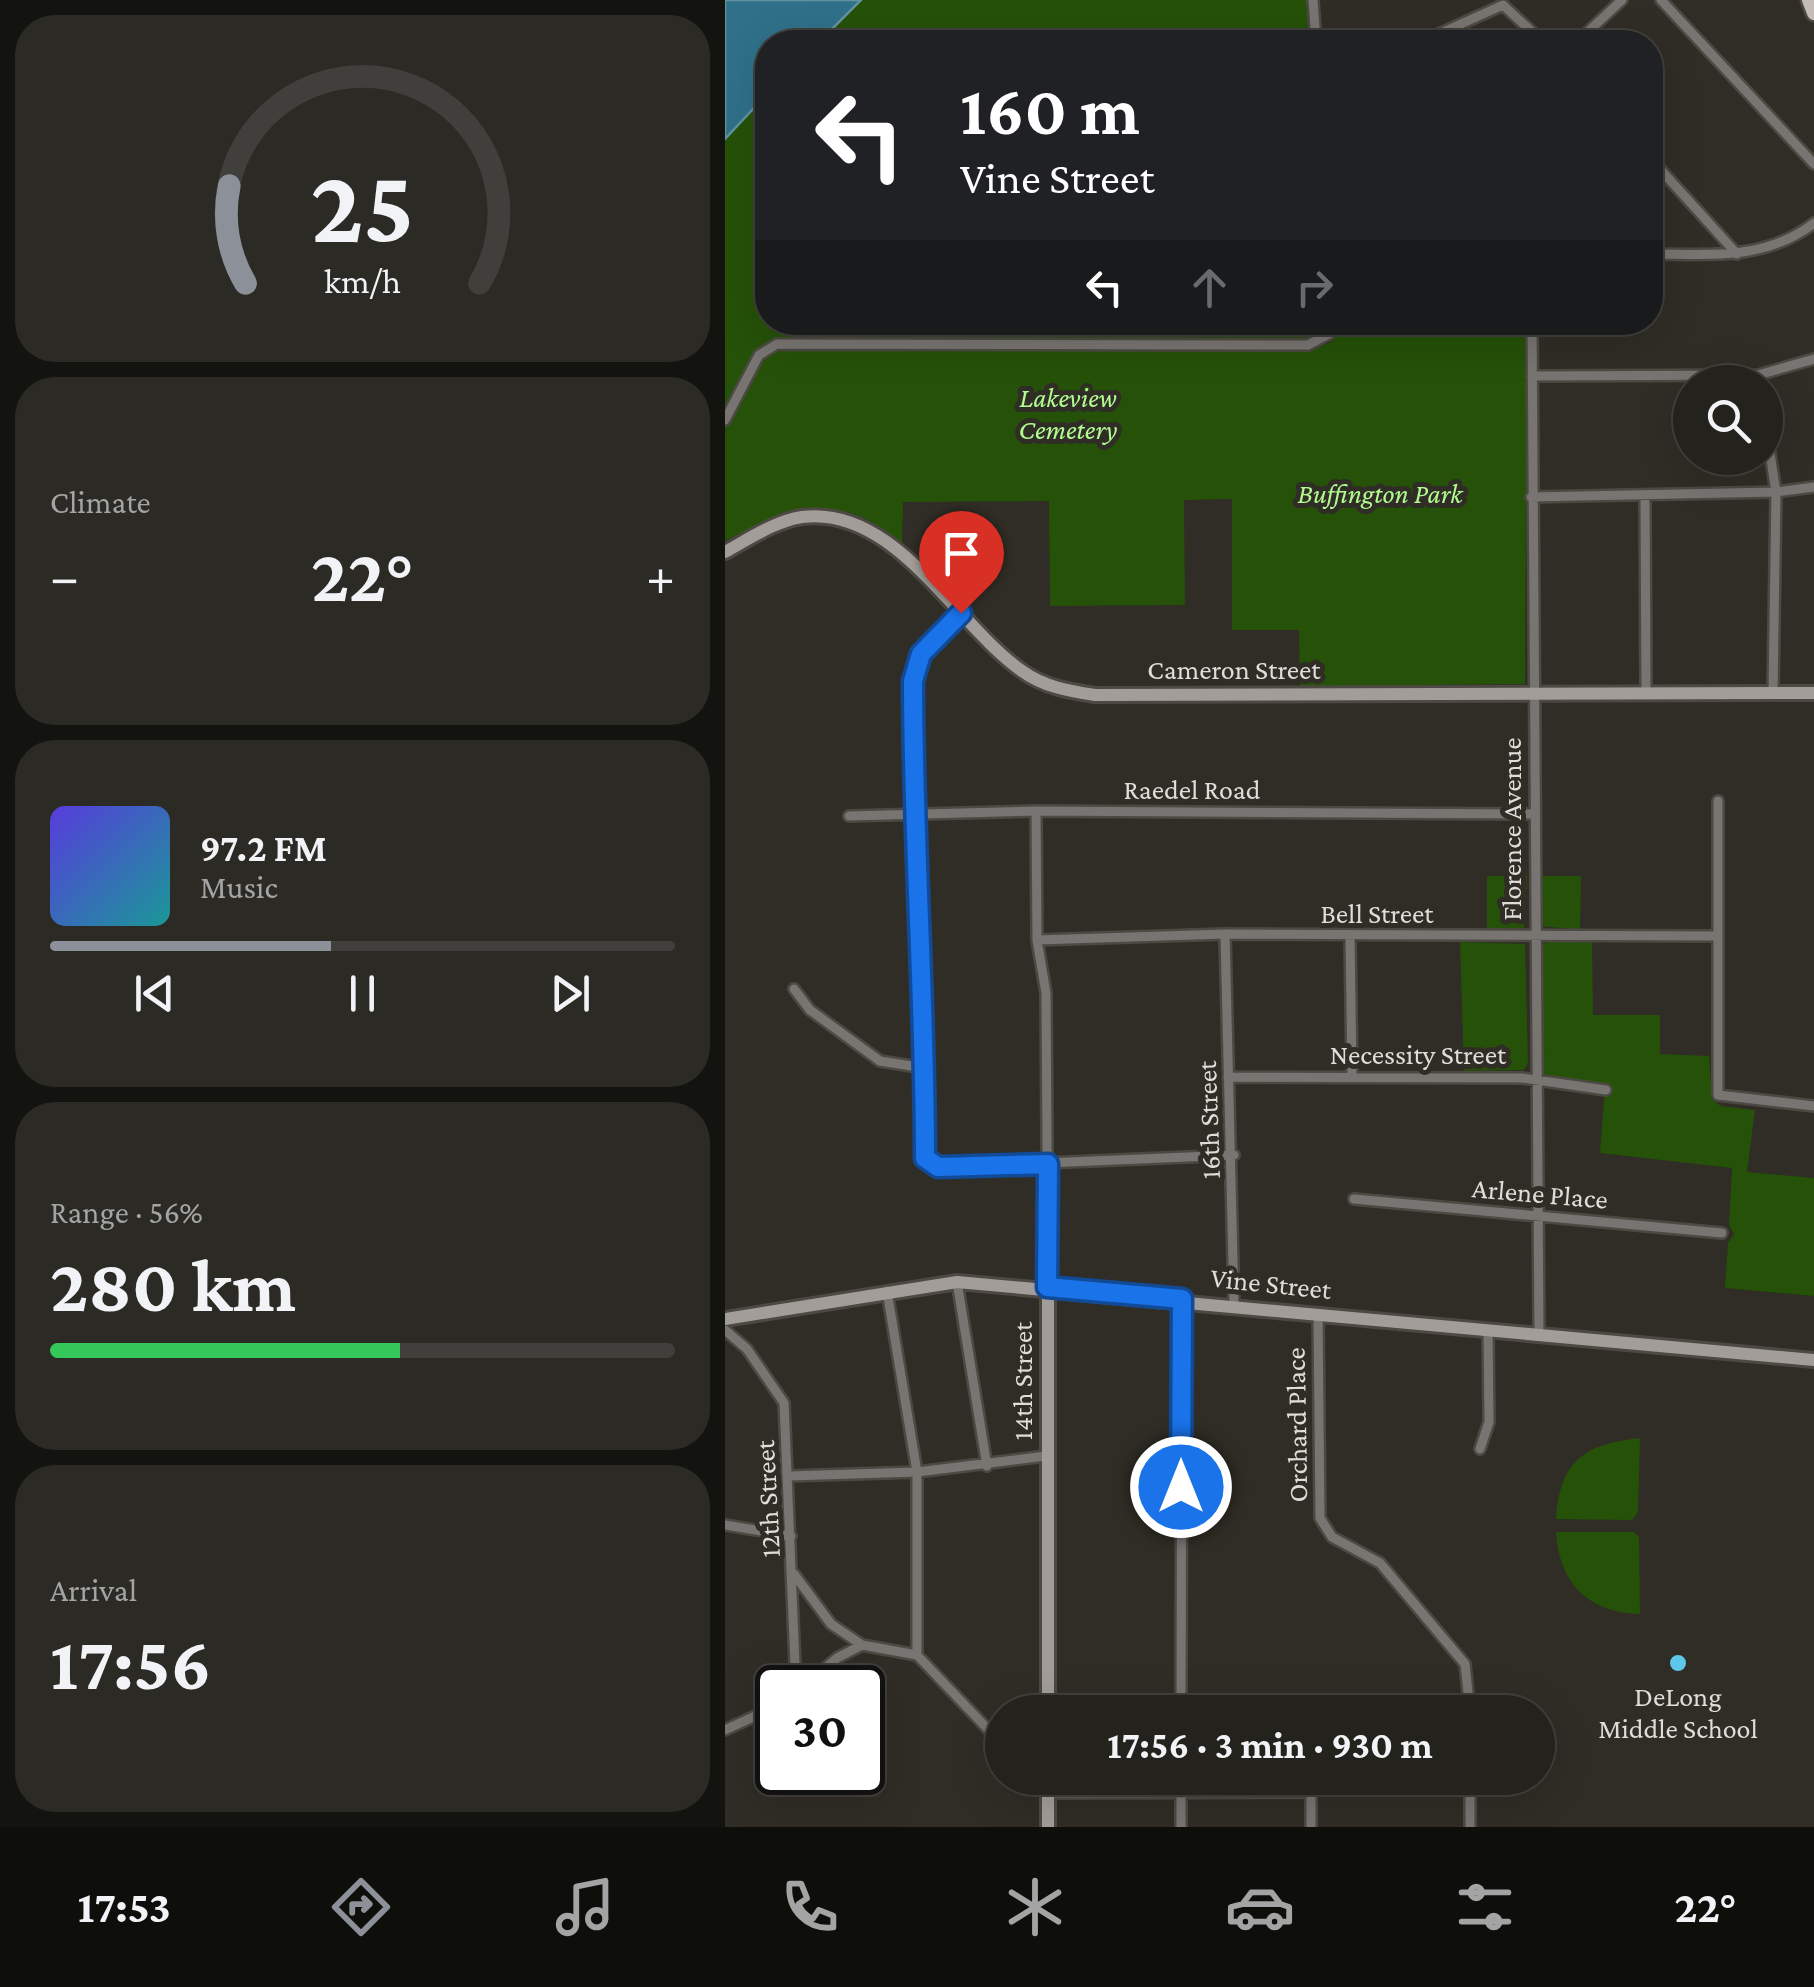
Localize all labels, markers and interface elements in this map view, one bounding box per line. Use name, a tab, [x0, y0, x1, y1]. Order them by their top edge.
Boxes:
icon: left	[795, 70, 925, 200]
text: 160 m	[960, 71, 1140, 149]
text: 25	[311, 148, 415, 263]
text: Vine Street	[960, 153, 1155, 203]
icon: left	[1077, 260, 1132, 315]
icon: ahead	[1182, 260, 1237, 315]
icon: right	[1287, 260, 1342, 315]
text: km/h	[324, 261, 401, 301]
map controls	[1673, 365, 1783, 475]
button: search	[1673, 365, 1783, 475]
park label: Lakeview Cemetery	[1019, 382, 1118, 445]
park label: Buffington Park	[1298, 478, 1464, 509]
text: Climate	[50, 484, 151, 520]
pin	[919, 511, 1004, 614]
icon: arrive	[934, 526, 989, 581]
text: 22°	[311, 534, 414, 617]
text: −	[50, 546, 79, 607]
text: +	[646, 546, 675, 607]
street label: Cameron Street	[1147, 654, 1321, 685]
street label: Florence Avenue	[1496, 737, 1527, 921]
street label: Raedel Road	[1124, 774, 1261, 805]
text: 97.2 FM	[200, 827, 327, 869]
text: Music	[200, 869, 278, 905]
street label: Bell Street	[1320, 898, 1434, 929]
icon: previous	[127, 966, 182, 1021]
icon: pause	[335, 966, 390, 1021]
icon: next	[543, 966, 598, 1021]
street label: Necessity Street	[1330, 1039, 1507, 1070]
street label: 16th Street	[1191, 1059, 1226, 1180]
street label: Arlene Place	[1471, 1172, 1609, 1215]
text: Range · 56%	[50, 1194, 203, 1230]
text: 280 km	[50, 1244, 296, 1327]
street label: Vine Street	[1209, 1262, 1333, 1305]
street label: 14th Street	[1007, 1321, 1038, 1440]
street label: Orchard Place	[1280, 1347, 1313, 1503]
position arrow	[1129, 1435, 1233, 1539]
street label: 12th Street	[749, 1439, 786, 1559]
text: Arrival	[50, 1572, 137, 1608]
text: 17:56	[50, 1622, 212, 1705]
marker: DeLong Middle School	[1667, 1652, 1689, 1674]
speed limit sign: 30	[755, 1665, 885, 1795]
place label: DeLong Middle School	[1598, 1681, 1758, 1744]
text: 17:56 · 3 min · 930 m	[1107, 1724, 1433, 1766]
icon: directions	[326, 1872, 396, 1942]
icon: music	[550, 1872, 620, 1942]
icon: phone	[775, 1872, 845, 1942]
icon: climate	[1000, 1872, 1070, 1942]
icon: car	[1225, 1872, 1295, 1942]
icon: filters	[1450, 1872, 1520, 1942]
text: 17:53	[77, 1882, 171, 1932]
text: 22°	[1675, 1882, 1736, 1932]

